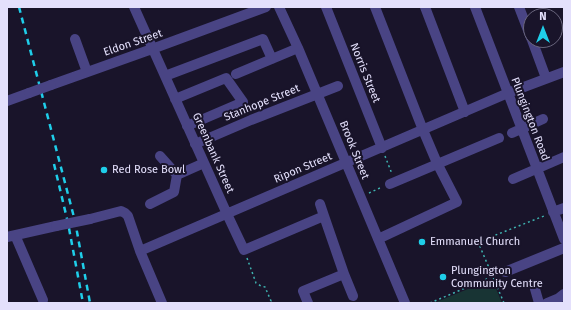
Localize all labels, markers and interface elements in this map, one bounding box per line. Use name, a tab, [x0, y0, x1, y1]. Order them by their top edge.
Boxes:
north arrow	[523, 8, 563, 48]
text: N	[539, 10, 547, 23]
street label: Eldon Street	[102, 27, 164, 59]
street label: Norris Street	[347, 41, 383, 105]
street label: Plungington Road	[508, 75, 552, 163]
street label: Stanhope Street	[222, 82, 302, 124]
street label: Greenbank Street	[189, 111, 237, 195]
street label: Brook Street	[336, 119, 372, 181]
street label: Ripon Street	[272, 150, 334, 186]
place label: Red Rose Bowl	[112, 163, 185, 177]
marker: Red Rose Bowl	[99, 165, 109, 175]
place label: Emmanuel Church	[430, 235, 520, 249]
marker: Emmanuel Church	[417, 237, 427, 247]
place label: Plungington Community Centre	[451, 264, 543, 290]
marker: Plungington Community Centre	[438, 272, 448, 282]

